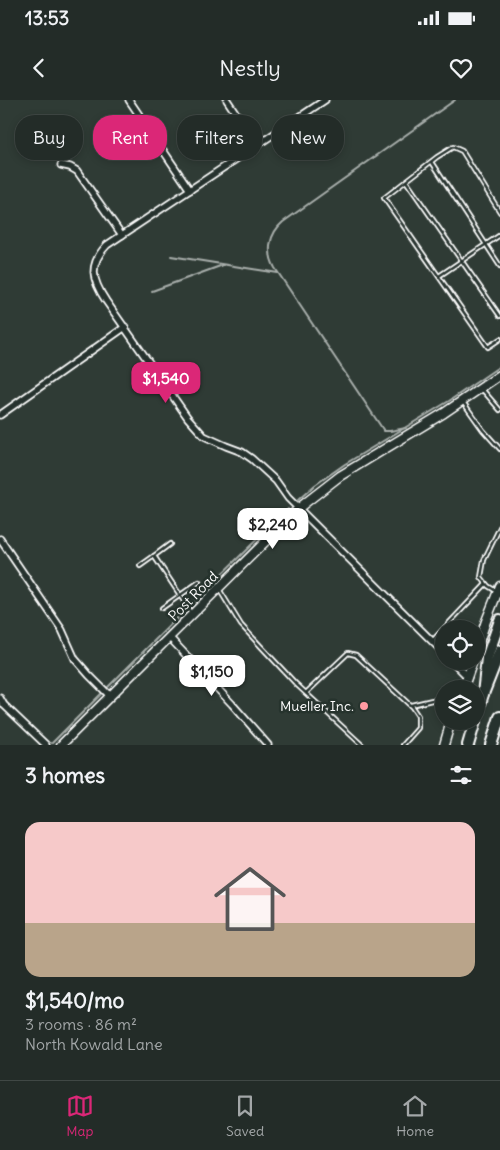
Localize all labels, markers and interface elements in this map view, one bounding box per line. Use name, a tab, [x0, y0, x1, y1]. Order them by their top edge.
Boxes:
text: 13:53	[25, 6, 69, 30]
icon: back	[25, 54, 53, 82]
text: Nestly	[219, 54, 281, 82]
icon: heart	[447, 54, 475, 82]
chip: Buy	[15, 115, 83, 160]
chip: Rent	[93, 115, 167, 160]
chip: Filters	[177, 115, 262, 160]
chip: New	[272, 115, 344, 160]
pin: $1,540	[125, 362, 207, 404]
text: $1,540	[142, 368, 190, 388]
pin: $2,240	[232, 508, 314, 550]
text: $2,240	[248, 514, 298, 534]
street label: Post Road	[164, 567, 222, 625]
map controls	[435, 620, 485, 730]
button: locate	[435, 620, 485, 670]
pin: $1,150	[171, 654, 253, 697]
text: $1,150	[190, 661, 234, 681]
button: layers	[435, 680, 485, 730]
place label: Mueller Inc.	[280, 697, 354, 715]
marker: Mueller Inc.	[358, 700, 370, 712]
icon: filters	[447, 761, 475, 789]
text: 3 homes	[25, 762, 105, 789]
icon: home	[205, 854, 295, 944]
text: $1,540/mo	[25, 987, 124, 1014]
text: 3 rooms · 86 m²	[25, 1014, 137, 1034]
text: North Kowald Lane	[25, 1034, 163, 1054]
tab: Map	[66, 1092, 94, 1140]
tab: Saved	[226, 1092, 264, 1140]
tab: Home	[396, 1092, 434, 1140]

